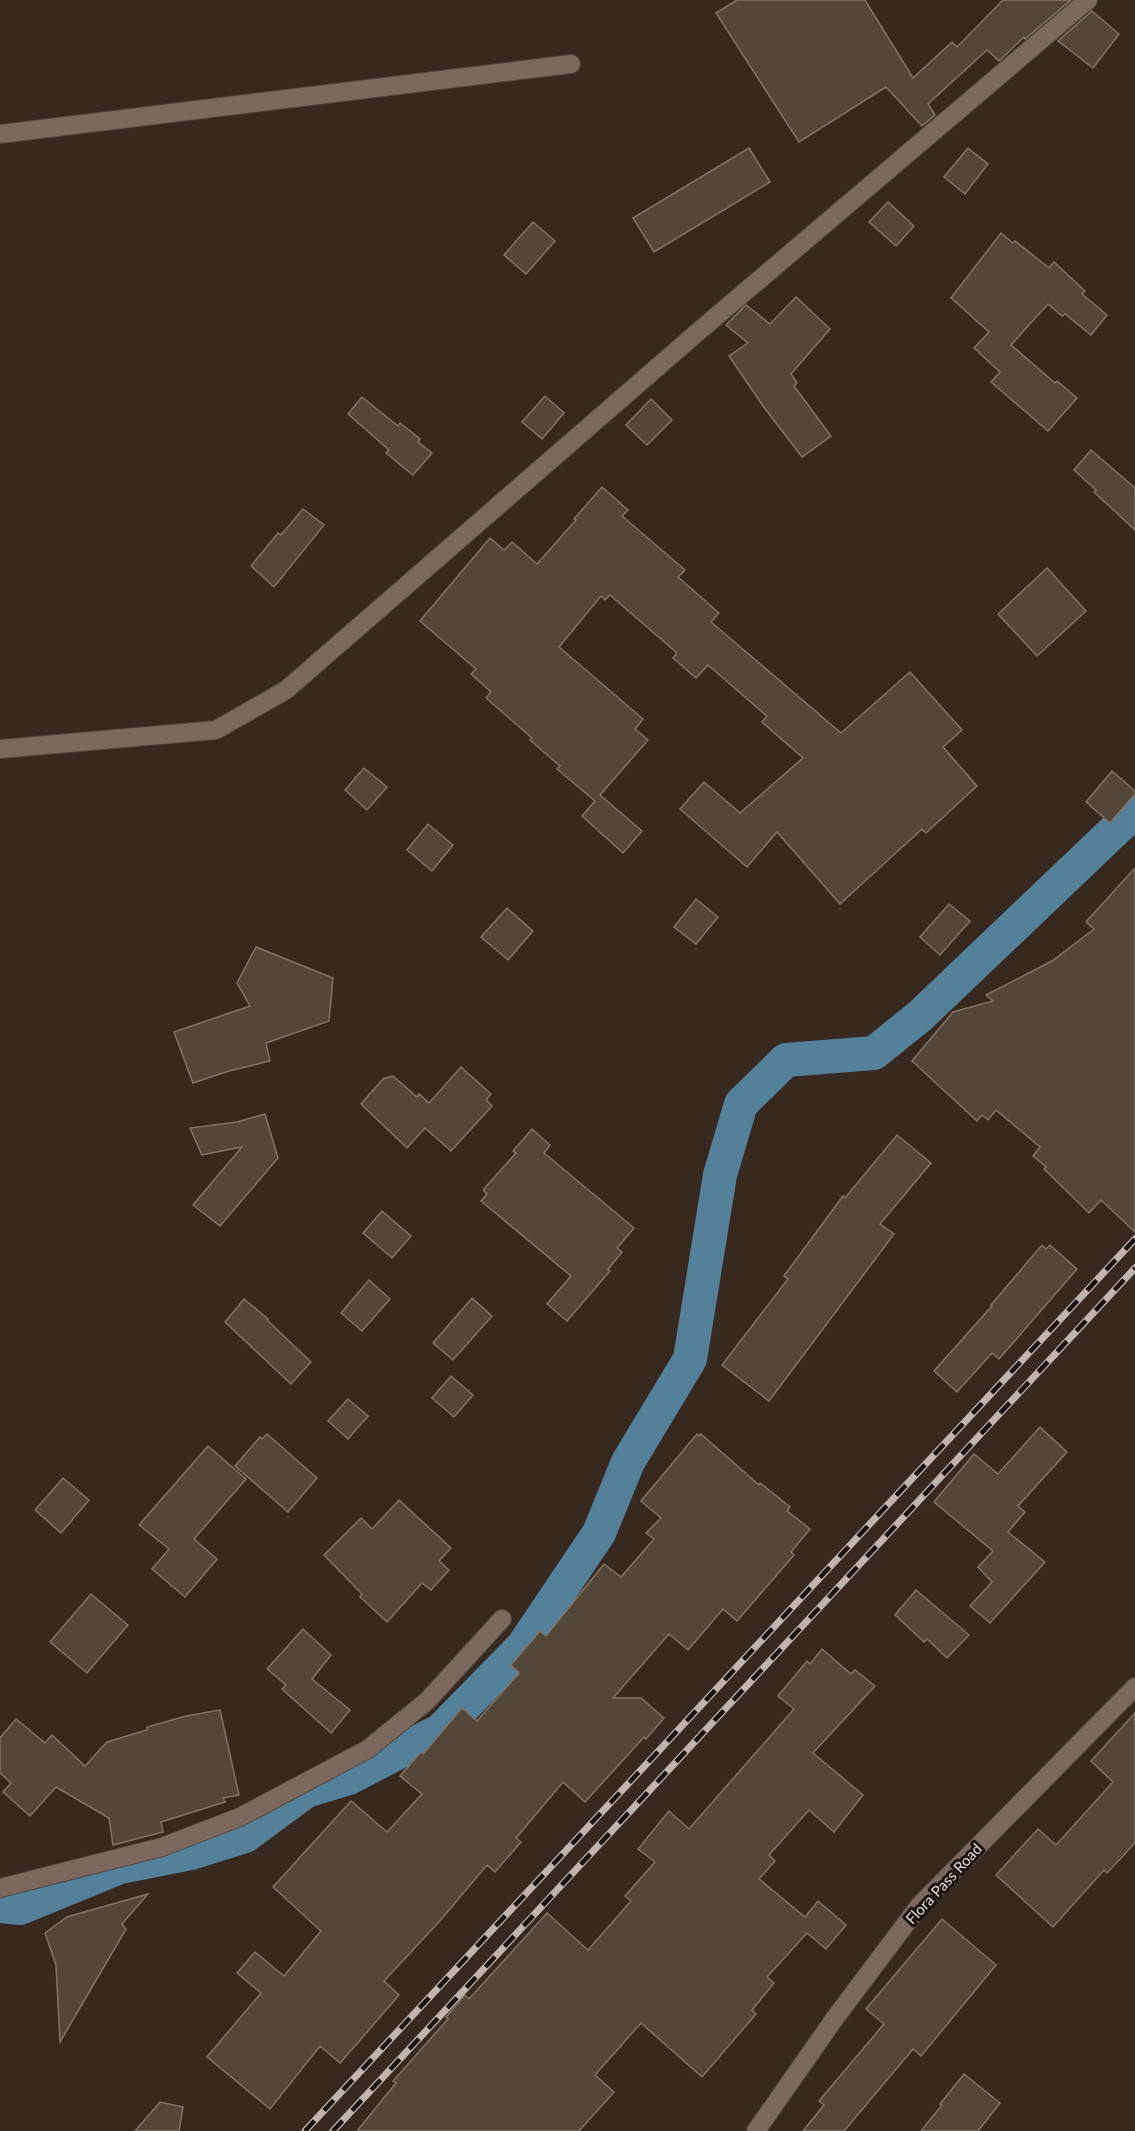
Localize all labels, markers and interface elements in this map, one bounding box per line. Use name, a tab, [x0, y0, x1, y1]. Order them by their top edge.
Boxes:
street label: Flora Pass Road	[901, 1839, 985, 1927]

